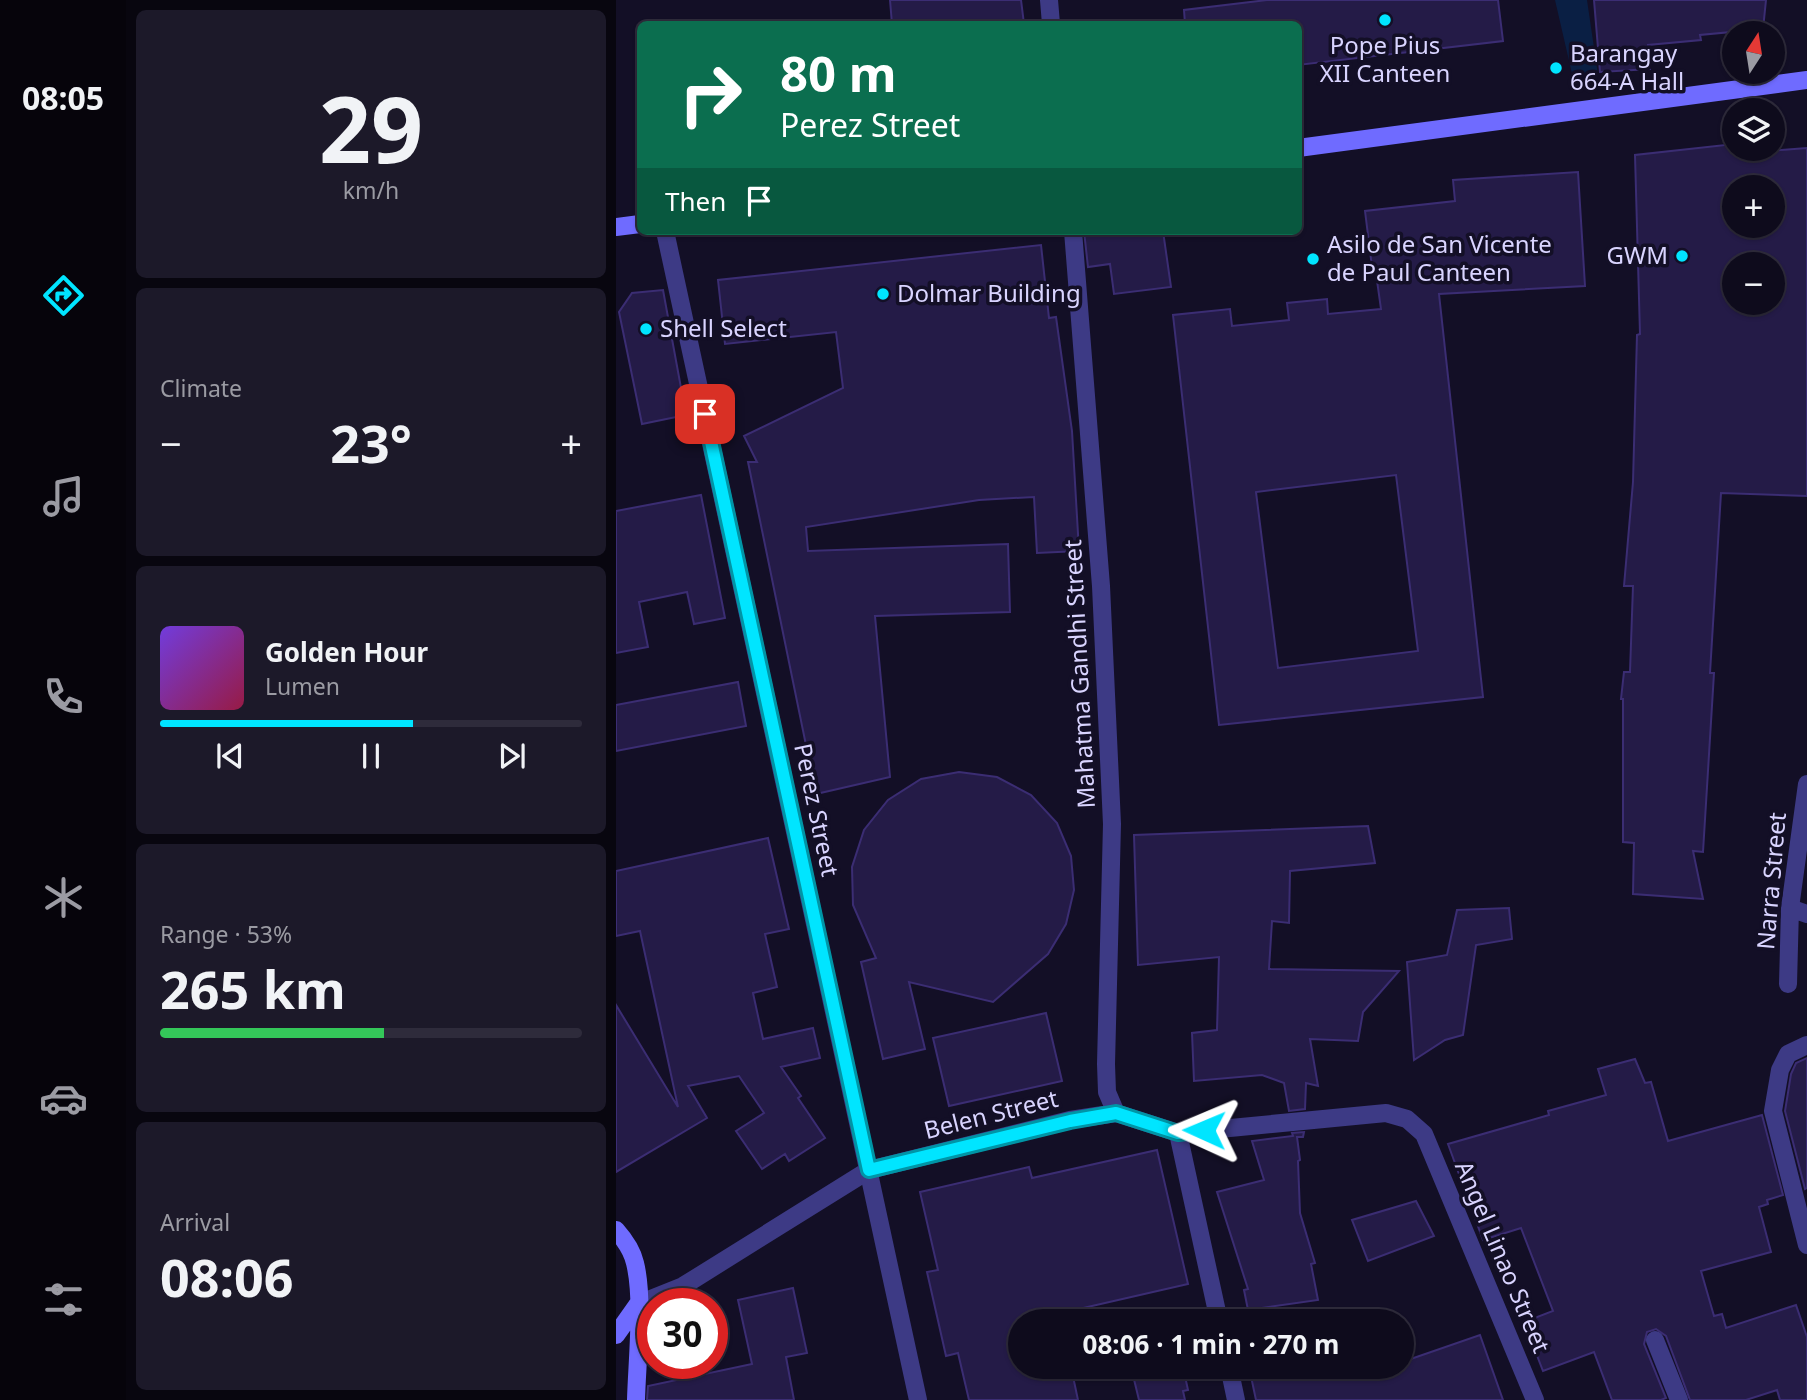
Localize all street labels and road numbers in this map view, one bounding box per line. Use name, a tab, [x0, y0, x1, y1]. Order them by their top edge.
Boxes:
street label: Mahatma Gandhi Street	[1055, 538, 1102, 809]
street label: Perez Street	[787, 740, 848, 880]
street label: Narra Street	[1748, 810, 1793, 951]
street label: Belen Street	[920, 1081, 1061, 1146]
street label: Angel Linao Street	[1448, 1155, 1559, 1358]

